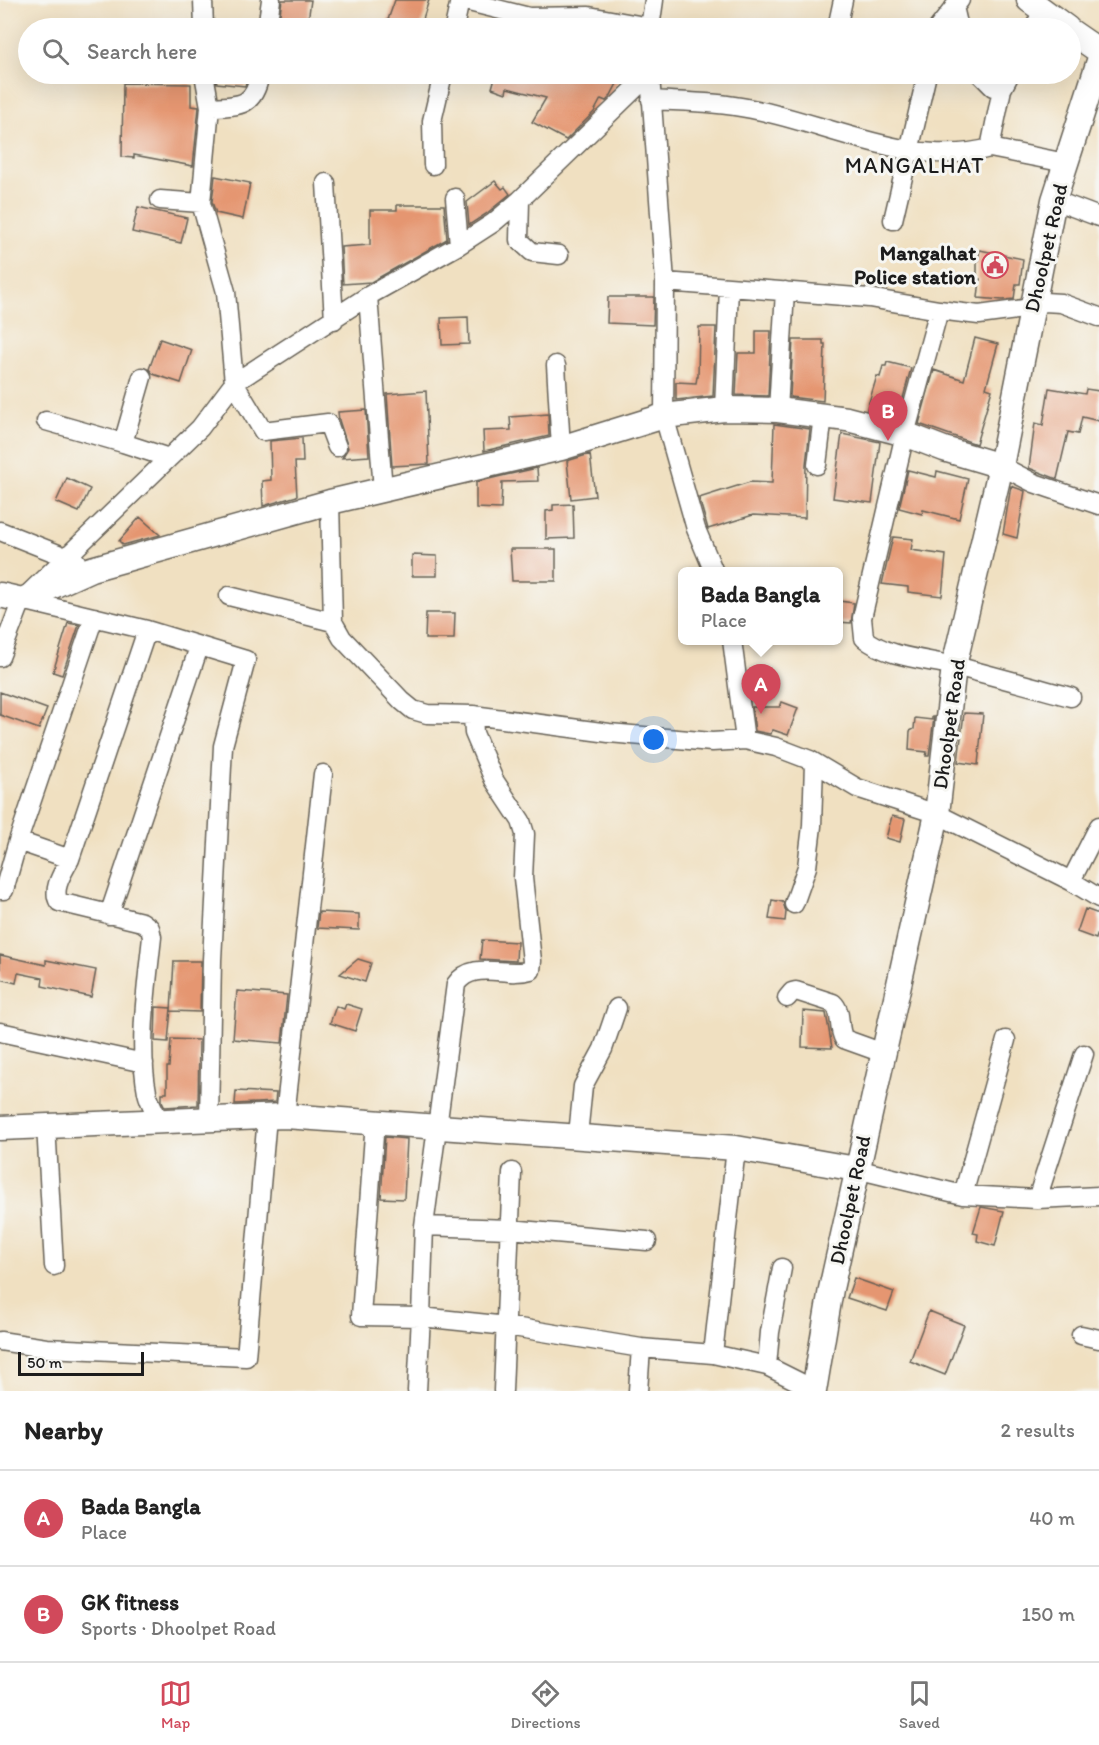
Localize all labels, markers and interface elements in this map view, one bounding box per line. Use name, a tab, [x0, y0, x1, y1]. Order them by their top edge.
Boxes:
search box	[18, 18, 1081, 84]
icon: search	[39, 35, 72, 68]
text: Search here	[87, 38, 197, 65]
district label: MANGALHAT	[845, 152, 985, 179]
street label: Dhoolpet Road	[1019, 181, 1072, 315]
place label: Mangalhat Police station	[854, 240, 976, 289]
public building icon: Mangalhat Police station	[980, 250, 1010, 280]
pin: B	[868, 392, 908, 441]
popup	[678, 567, 843, 645]
text: Bada Bangla	[701, 581, 820, 608]
text: Place	[701, 608, 747, 632]
street label: Dhoolpet Road	[927, 657, 970, 791]
pin: A	[742, 664, 780, 714]
your location	[639, 725, 668, 754]
street label: Dhoolpet Road	[824, 1133, 875, 1267]
scale bar	[18, 1349, 144, 1376]
text: 50 m	[27, 1353, 62, 1372]
text: Nearby	[24, 1414, 103, 1446]
text: 2 results	[1001, 1418, 1075, 1442]
text: Bada Bangla	[81, 1493, 201, 1520]
text: A	[37, 1506, 50, 1530]
text: 40 m	[1029, 1506, 1075, 1530]
text: Place	[81, 1520, 127, 1544]
text: GK fitness	[81, 1589, 179, 1616]
text: B	[37, 1602, 50, 1626]
text: 150 m	[1022, 1602, 1075, 1626]
text: Sports · Dhoolpet Road	[81, 1616, 276, 1640]
tab: Map	[159, 1677, 192, 1732]
tab: Directions	[510, 1677, 581, 1732]
tab: Saved	[899, 1677, 940, 1732]

